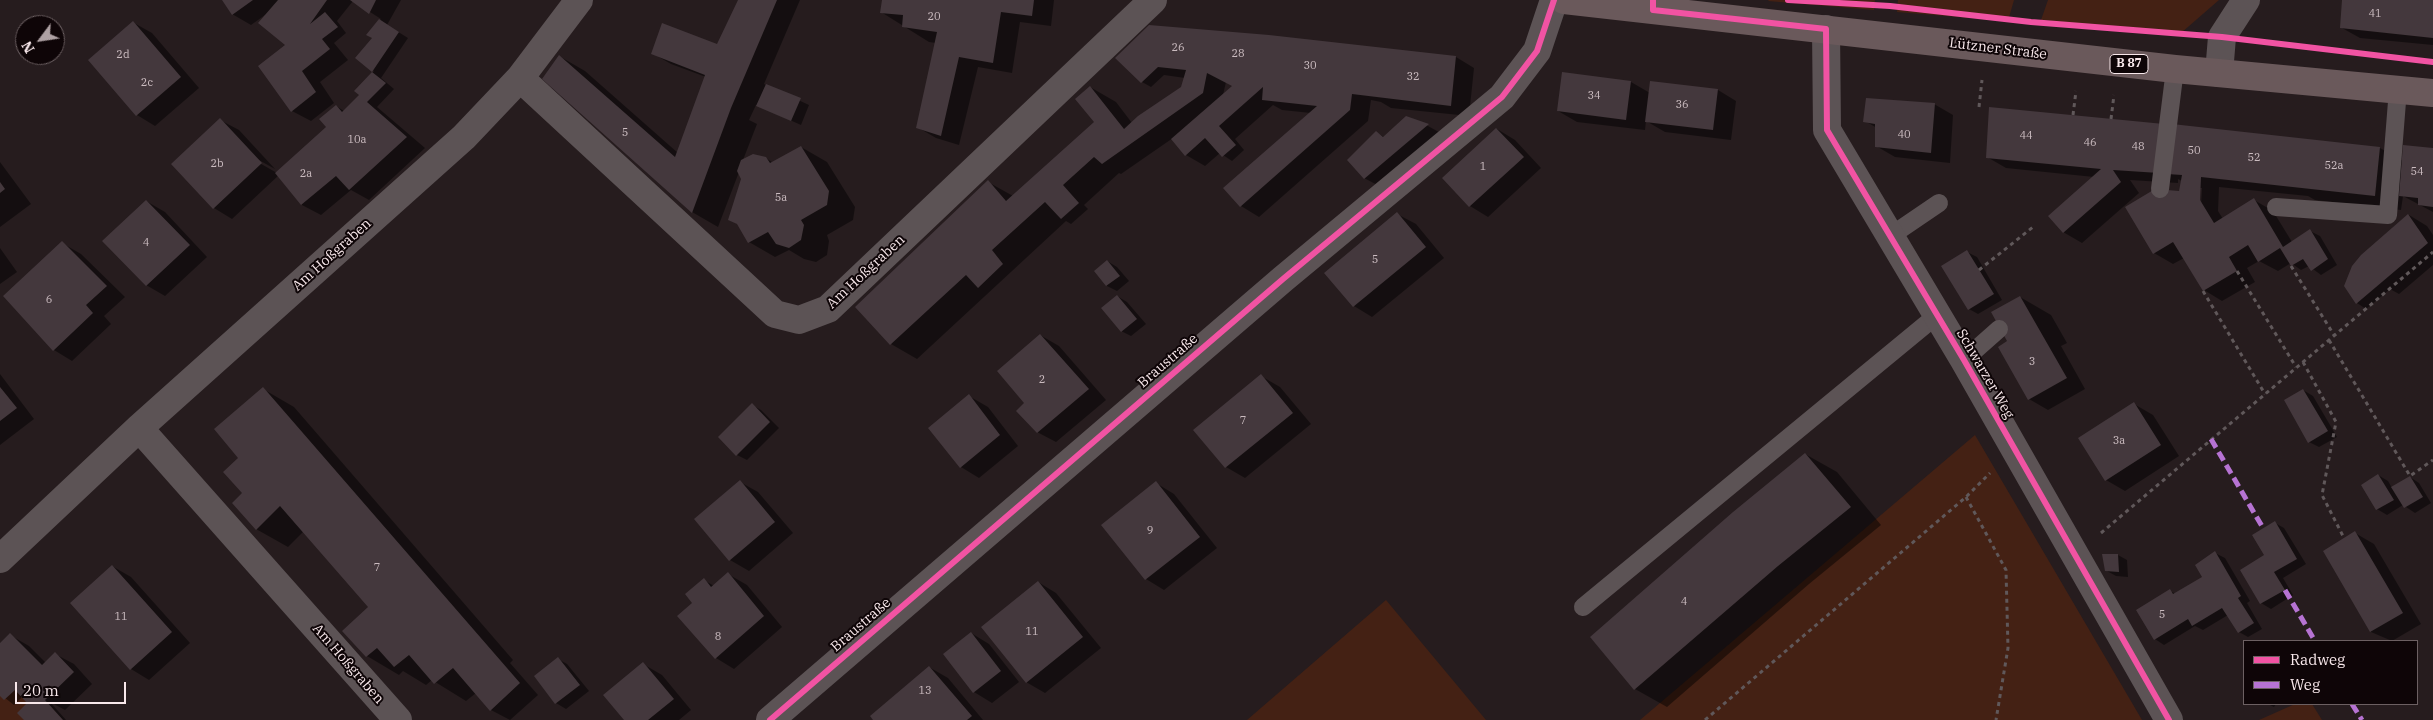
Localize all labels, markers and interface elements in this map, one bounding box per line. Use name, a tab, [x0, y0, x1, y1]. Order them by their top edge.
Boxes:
house number: 41	[2368, 7, 2382, 21]
house number: 20	[927, 10, 941, 24]
north arrow	[15, 15, 65, 65]
street label: Lützner Straße	[1948, 35, 2048, 63]
text: N	[17, 38, 39, 57]
house number: 26	[1171, 41, 1185, 55]
house number: 28	[1231, 47, 1245, 61]
house number: 2d	[116, 48, 130, 62]
road number: B 87	[2110, 54, 2148, 74]
house number: 30	[1303, 59, 1317, 73]
house number: 32	[1406, 70, 1420, 84]
house number: 2c	[141, 76, 153, 90]
house number: 34	[1587, 89, 1601, 103]
house number: 36	[1675, 98, 1689, 112]
house number: 5	[622, 126, 628, 140]
house number: 40	[1897, 128, 1911, 142]
house number: 44	[2019, 129, 2033, 143]
house number: 10a	[347, 133, 367, 147]
house number: 46	[2083, 136, 2097, 150]
house number: 48	[2131, 140, 2145, 154]
house number: 50	[2187, 144, 2201, 158]
house number: 52	[2247, 151, 2261, 165]
house number: 2b	[210, 157, 224, 171]
house number: 52a	[2324, 159, 2344, 173]
house number: 1	[1480, 160, 1486, 174]
house number: 54	[2410, 165, 2424, 179]
house number: 2a	[300, 167, 312, 181]
house number: 5a	[775, 191, 787, 205]
street label: Am Hoßgraben	[289, 215, 375, 295]
street label: Am Hoßgraben	[824, 232, 908, 312]
house number: 4	[143, 236, 149, 250]
house number: 5	[1372, 253, 1378, 267]
house number: 6	[46, 293, 52, 307]
street label: Schwarzer Weg	[1953, 326, 2017, 422]
street label: Braustraße	[1135, 330, 1201, 392]
house number: 3	[2029, 355, 2035, 369]
house number: 2	[1039, 373, 1045, 387]
house number: 7	[1240, 414, 1246, 428]
house number: 3a	[2113, 434, 2125, 448]
house number: 9	[1147, 524, 1153, 538]
house number: 7	[374, 561, 380, 575]
street label: Braustraße	[828, 594, 894, 656]
house number: 4	[1681, 595, 1687, 609]
house number: 5	[2159, 608, 2165, 622]
house number: 11	[114, 610, 128, 624]
street label: Am Hoßgraben	[309, 621, 387, 707]
house number: 11	[1025, 625, 1039, 639]
house number: 8	[715, 630, 721, 644]
legend	[2243, 640, 2418, 705]
text: Radweg	[2290, 650, 2345, 669]
scale bar	[18, 672, 129, 704]
text: Weg	[2290, 675, 2320, 694]
text: 20 m	[23, 681, 59, 700]
house number: 13	[918, 684, 932, 698]

